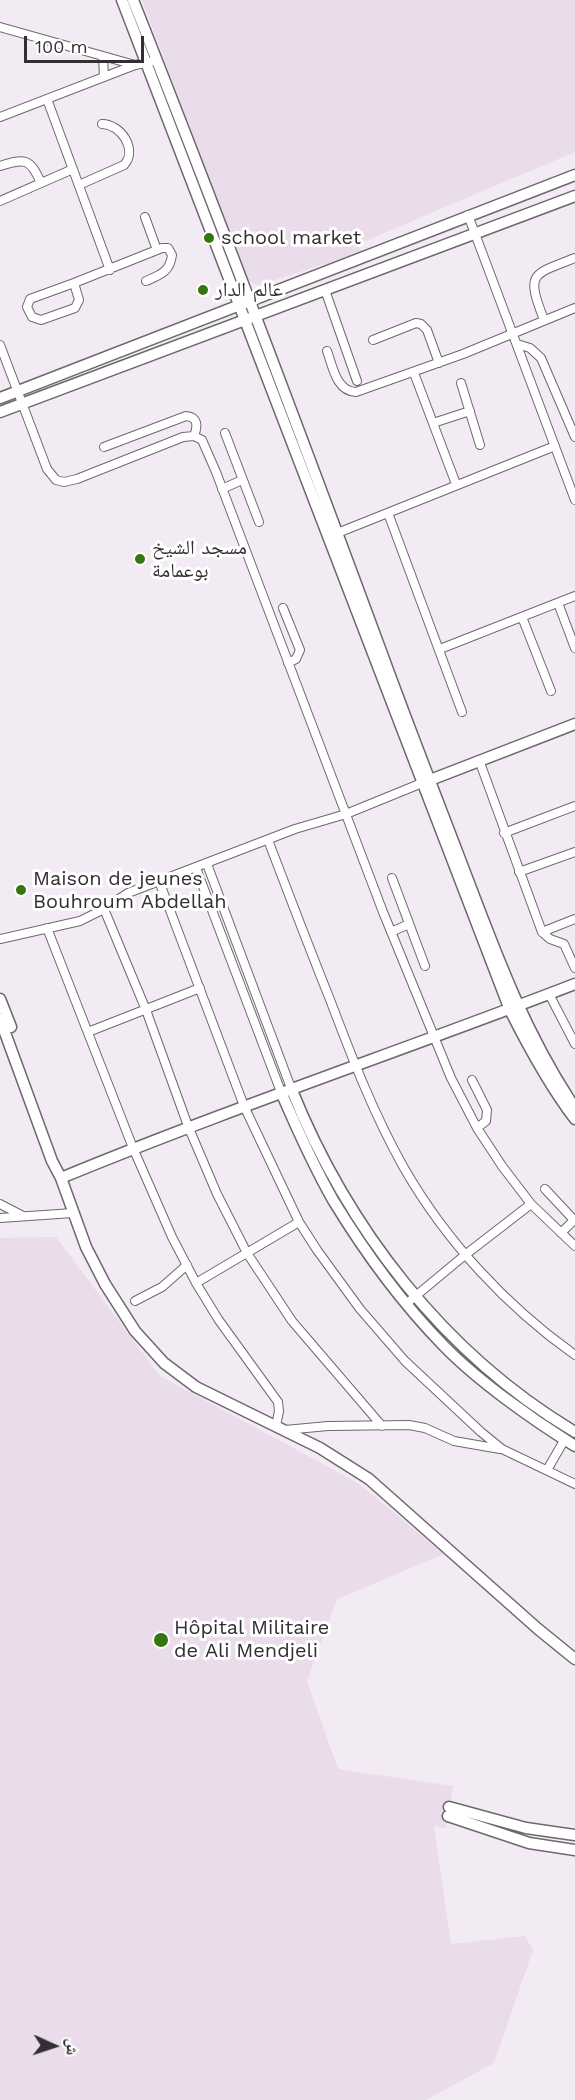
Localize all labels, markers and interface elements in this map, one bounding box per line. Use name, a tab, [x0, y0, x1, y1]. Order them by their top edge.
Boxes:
scale bar	[27, 24, 147, 62]
text: 100 m	[35, 36, 88, 57]
place label: school market	[221, 226, 361, 250]
marker: school market	[202, 231, 216, 245]
place label: عالم الدار	[215, 278, 283, 302]
marker: عالم الدار	[196, 283, 210, 297]
place label: مسجد الشيخ بوعمامة	[152, 536, 247, 583]
marker: مسجد الشيخ بوعمامة	[133, 552, 147, 566]
place label: Maison de jeunes Bouhroum Abdellah	[33, 867, 227, 914]
marker: Maison de jeunes Bouhroum Abdellah	[14, 883, 28, 897]
place label: Hôpital Militaire de Ali Mendjeli	[174, 1616, 329, 1663]
marker: Hôpital Militaire de Ali Mendjeli	[152, 1631, 170, 1649]
north arrow	[24, 2016, 84, 2076]
text: ش	[63, 2038, 82, 2056]

